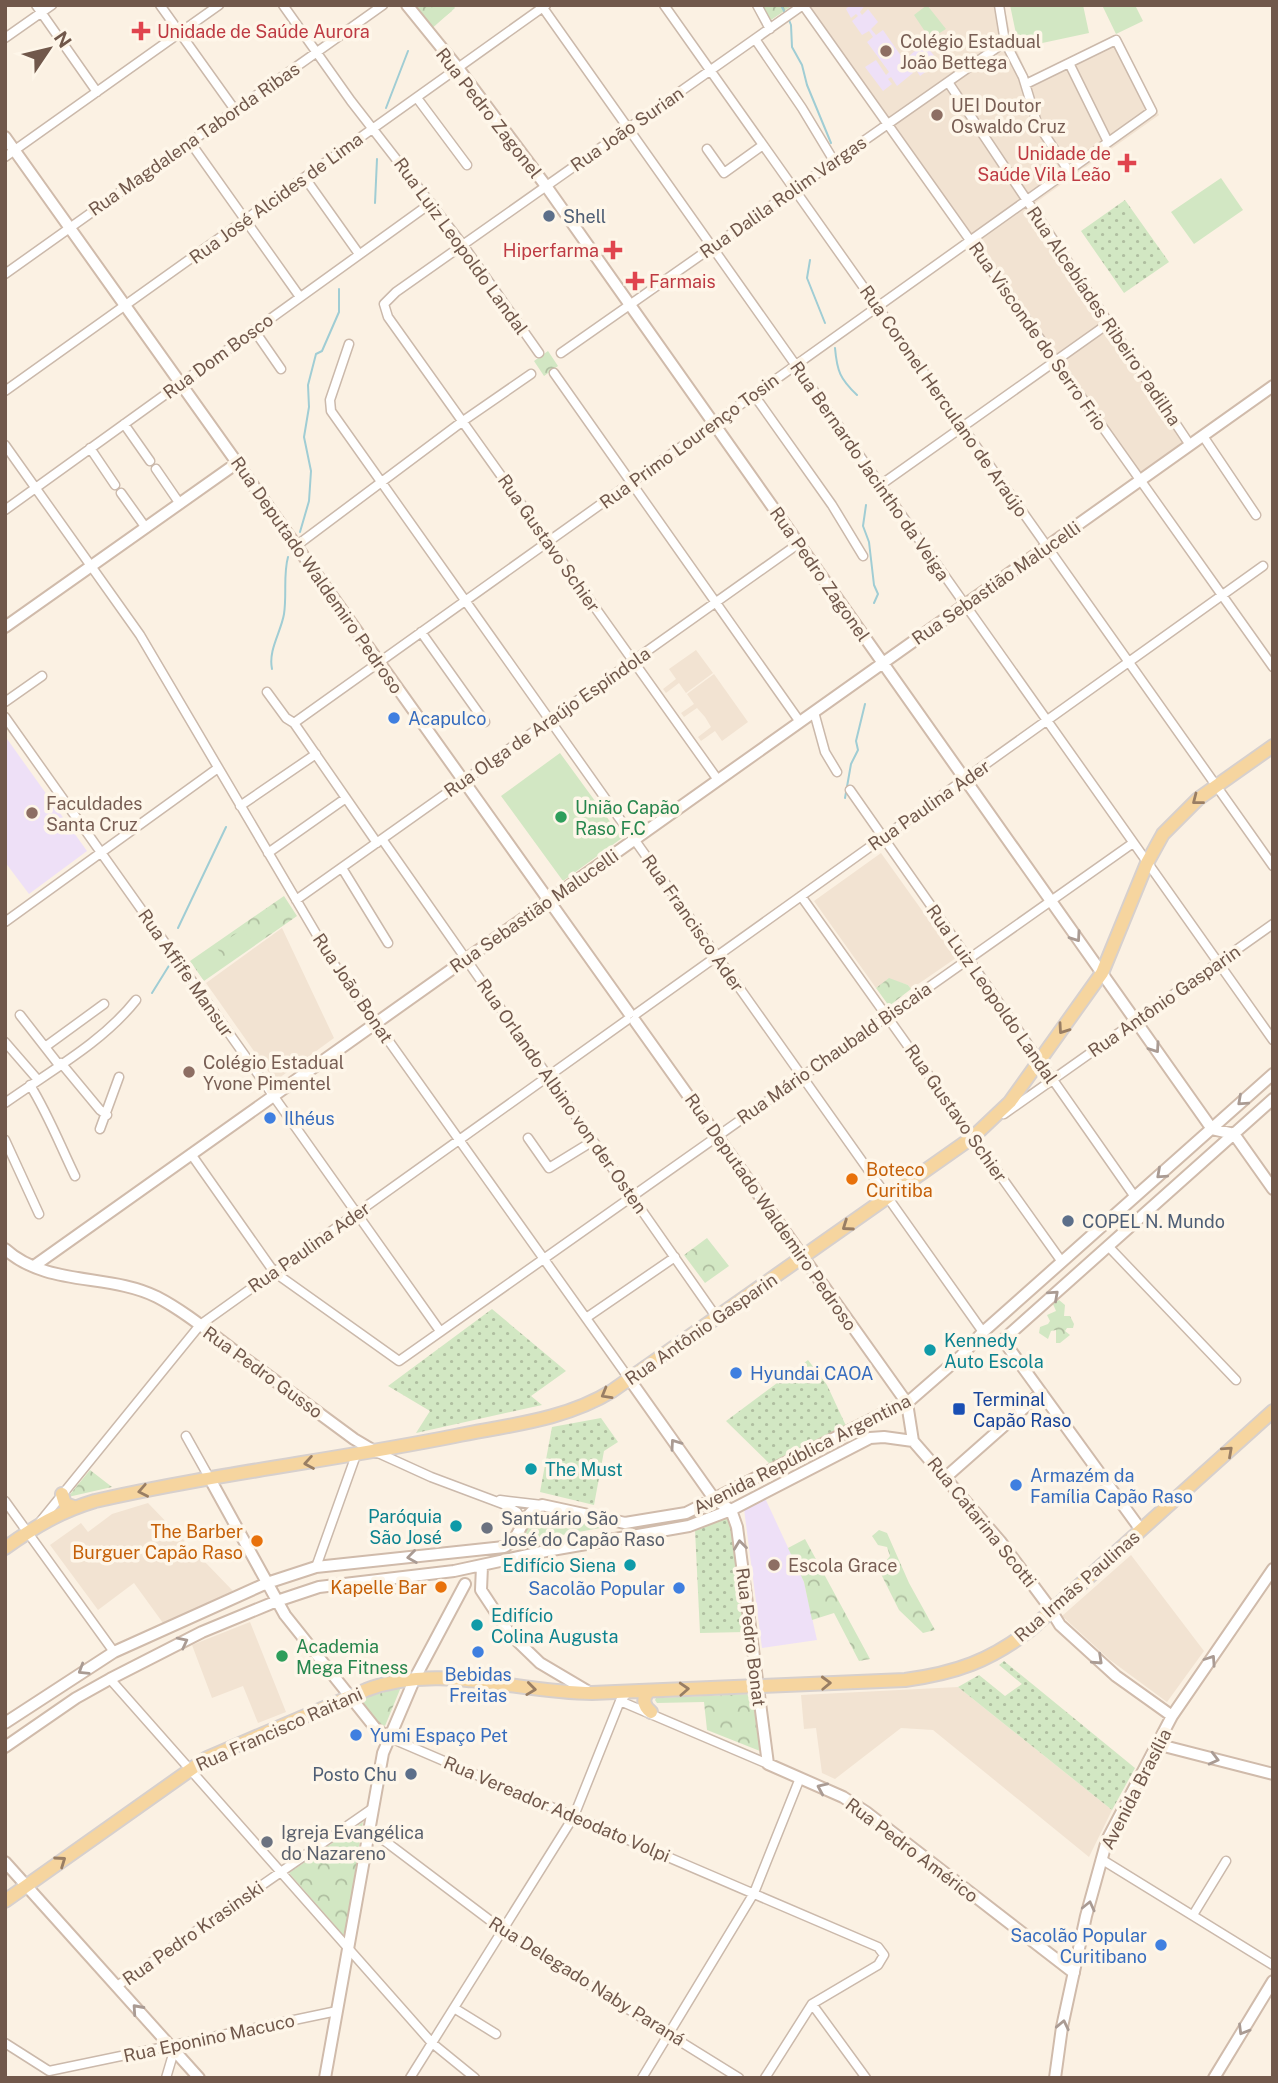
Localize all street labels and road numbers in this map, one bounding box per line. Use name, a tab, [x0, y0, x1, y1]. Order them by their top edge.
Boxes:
street label: Rua Pedro Zagonel	[432, 44, 546, 182]
street label: Rua Magdalena Taborda Ribas	[84, 58, 304, 220]
street label: Rua João Surian	[567, 82, 687, 176]
street label: Rua José Alcides de Lima	[185, 128, 367, 268]
street label: Rua Dalila Rolim Vargas	[696, 132, 870, 262]
street label: Rua Luiz Leopoldo Landal	[390, 154, 532, 338]
street label: Rua Alcebíades Ribeiro Padilha	[1023, 202, 1185, 430]
street label: Rua Visconde do Serro Frio	[965, 238, 1111, 434]
street label: Rua Coronel Herculano de Araújo	[856, 281, 1032, 521]
street label: Rua Dom Bosco	[159, 309, 277, 403]
street label: Rua Bernardo Jacintho da Veiga	[786, 357, 954, 585]
street label: Rua Primo Lourenço Tosin	[595, 369, 783, 513]
street label: Rua Deputado Waldemiro Pedroso	[227, 452, 407, 698]
street label: Rua Gustavo Schier	[494, 470, 604, 616]
street label: Rua Pedro Zagonel	[766, 503, 874, 645]
street label: Rua Sebastião Malucelli	[908, 517, 1084, 649]
street label: Rua Olga de Araújo Espíndola	[440, 643, 654, 801]
street label: Rua Paulina Ader	[864, 755, 994, 855]
street label: Rua Sebastião Malucelli	[446, 845, 622, 977]
street label: Rua Francisco Ader	[638, 850, 748, 996]
street label: Rua Luiz Leopoldo Landal	[922, 901, 1062, 1087]
street label: Rua Affife Mansur	[134, 905, 238, 1041]
street label: Rua João Bonat	[309, 929, 397, 1047]
street label: Rua Antônio Gasparin	[1084, 941, 1244, 1061]
street label: Rua Orlando Albino von der Osten	[473, 975, 651, 1217]
street label: Rua Mário Chaubald Biscaia	[733, 978, 935, 1128]
street label: Rua Gustavo Schier	[901, 1040, 1011, 1186]
street label: Rua Deputado Waldemiro Pedroso	[681, 1089, 861, 1335]
street label: Rua Paulina Ader	[244, 1197, 374, 1297]
street label: Rua Antônio Gasparin	[621, 1269, 781, 1389]
street label: Rua Pedro Gusso	[199, 1322, 327, 1422]
street label: Avenida República Argentina	[690, 1390, 914, 1518]
street label: Rua Catarina Scotti	[923, 1453, 1041, 1591]
street label: Rua Irmãs Paulinas	[1010, 1526, 1144, 1646]
street label: Rua Pedro Bonat	[732, 1566, 770, 1708]
street label: Rua Francisco Raitani	[192, 1683, 366, 1775]
street label: Avenida Brasília	[1097, 1725, 1175, 1853]
street label: Rua Vereador Adeodato Volpi	[441, 1752, 673, 1866]
street label: Rua Pedro Américo	[842, 1793, 982, 1907]
street label: Rua Pedro Krasinski	[119, 1877, 267, 1989]
street label: Rua Delegado Naby Paraná	[485, 1912, 689, 2050]
street label: Rua Eponino Macuco	[122, 2010, 296, 2066]

